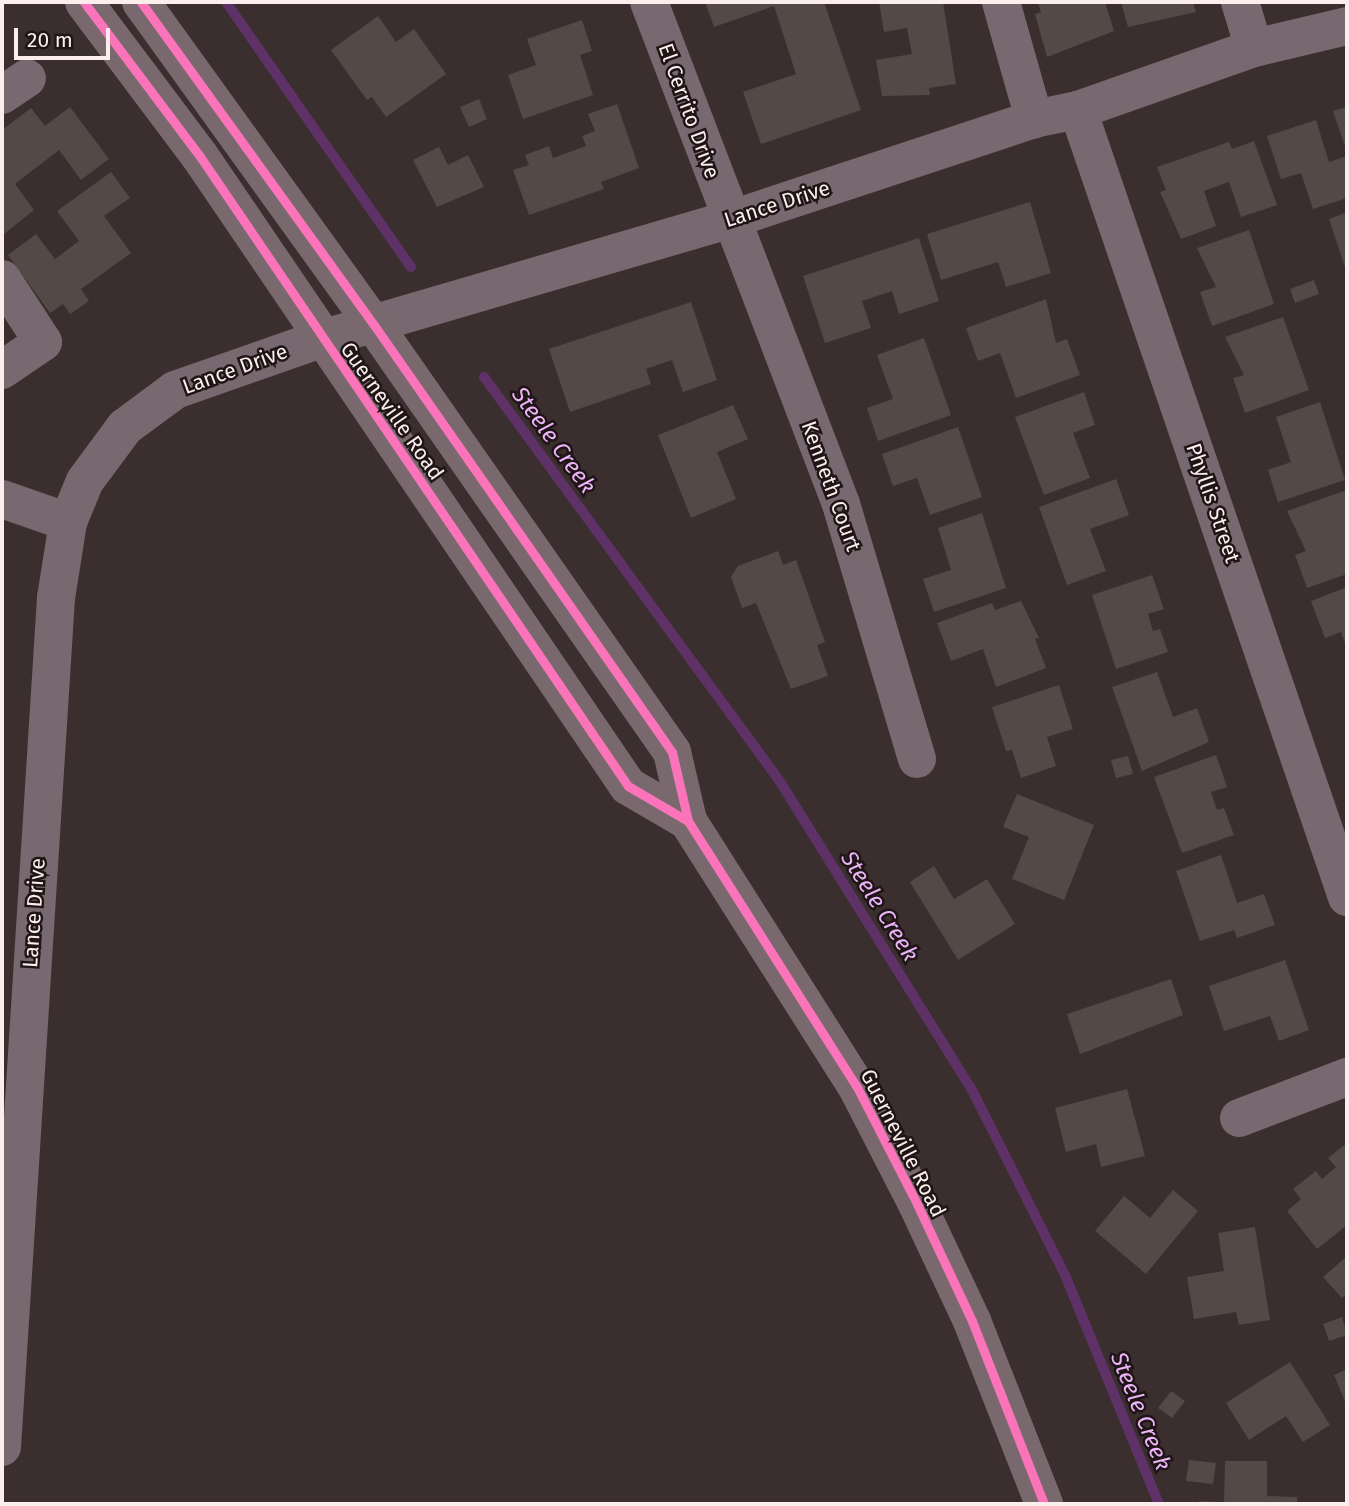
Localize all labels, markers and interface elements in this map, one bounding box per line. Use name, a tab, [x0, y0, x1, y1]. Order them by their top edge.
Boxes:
scale bar	[18, 14, 114, 58]
text: 20 m	[27, 27, 73, 53]
street label: El Cerrito Drive	[653, 40, 725, 182]
street label: Lance Drive	[721, 175, 833, 233]
street label: Guerneville Road	[335, 337, 449, 485]
street label: Lance Drive	[179, 338, 291, 400]
water label: Steele Creek	[506, 381, 602, 499]
street label: Kenneth Court	[796, 418, 866, 554]
street label: Phyllis Street	[1181, 440, 1245, 566]
water label: Steele Creek	[835, 846, 925, 966]
street label: Lance Drive	[18, 857, 50, 969]
street label: Guerneville Road	[855, 1065, 951, 1221]
water label: Steele Creek	[1105, 1348, 1177, 1474]

